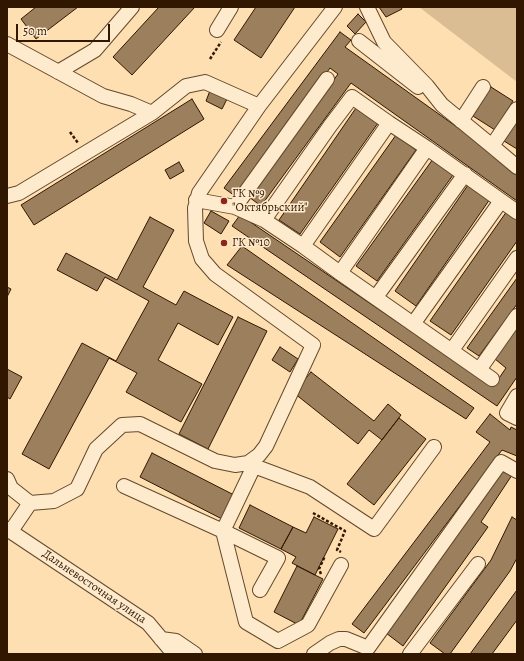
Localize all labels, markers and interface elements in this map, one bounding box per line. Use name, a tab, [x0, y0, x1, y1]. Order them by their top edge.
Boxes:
scale bar	[18, 16, 112, 42]
text: 50 m	[23, 23, 47, 39]
place label: ГК №9 "Октябрьский"	[232, 187, 308, 215]
marker: ГК №9 "Октябрьский"	[219, 196, 229, 206]
place label: ГК №10	[232, 236, 270, 250]
marker: ГК №10	[219, 238, 229, 248]
street label: Дальневосточная улица	[39, 547, 149, 627]

